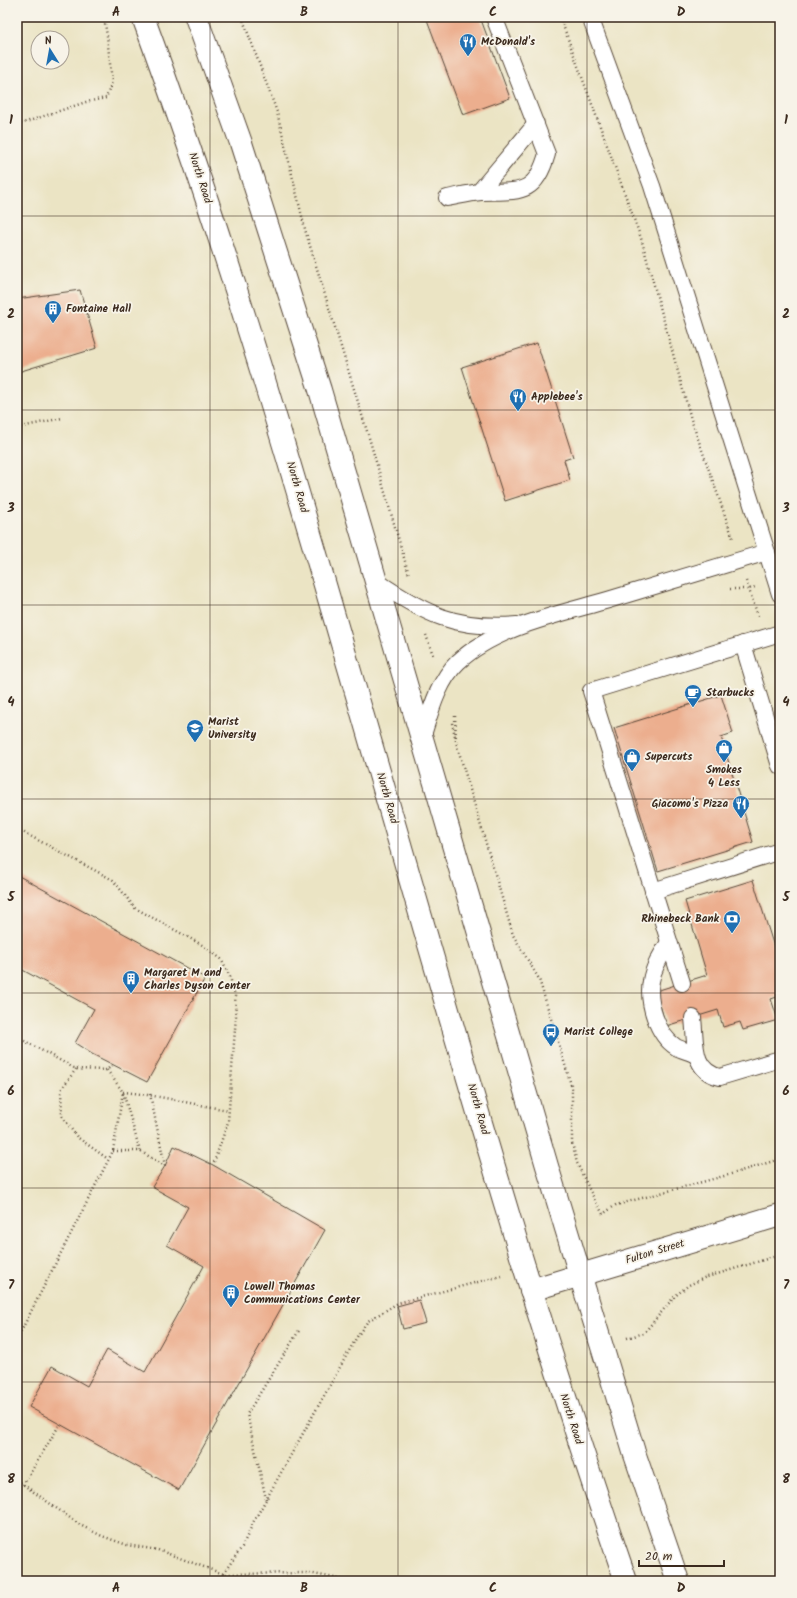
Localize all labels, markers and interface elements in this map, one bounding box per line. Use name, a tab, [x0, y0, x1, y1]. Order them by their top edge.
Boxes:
text: A	[112, 2, 120, 23]
text: B	[300, 2, 308, 23]
text: C	[489, 2, 497, 23]
text: D	[677, 2, 686, 23]
north arrow	[30, 30, 70, 70]
text: N	[43, 32, 53, 51]
restaurant icon: McDonald's	[458, 32, 478, 57]
place label: McDonald's	[481, 33, 536, 51]
text: 1	[9, 110, 13, 131]
text: 1	[784, 110, 788, 131]
street label: North Road	[183, 150, 217, 206]
building icon: Fontaine Hall	[43, 299, 63, 324]
place label: Fontaine Hall	[66, 300, 131, 318]
text: 2	[7, 304, 15, 325]
text: 2	[782, 304, 790, 325]
restaurant icon: Applebee's	[508, 387, 528, 412]
place label: Applebee's	[531, 388, 583, 406]
street label: North Road	[281, 459, 313, 515]
text: 3	[6, 498, 15, 519]
text: 3	[781, 498, 790, 519]
cafe icon: Starbucks	[683, 683, 703, 708]
place label: Starbucks	[706, 684, 755, 702]
text: 4	[7, 692, 15, 713]
text: 4	[782, 692, 790, 713]
place label: Marist University	[208, 713, 256, 744]
school or university icon: Marist University	[185, 718, 205, 743]
shop icon: Smokes 4 Less	[714, 738, 734, 763]
shop icon: Supercuts	[622, 747, 642, 772]
place label: Supercuts	[645, 748, 693, 766]
place label: Smokes 4 Less	[706, 761, 743, 792]
street label: North Road	[371, 770, 403, 826]
restaurant icon: Giacomo's Pizza	[731, 794, 751, 819]
place label: Giacomo's Pizza	[652, 795, 728, 813]
text: 5	[7, 887, 16, 908]
text: 5	[782, 887, 791, 908]
bank icon: Rhinebeck Bank	[722, 909, 742, 934]
place label: Rhinebeck Bank	[641, 910, 720, 928]
place label: Margaret M and Charles Dyson Center	[144, 964, 251, 995]
building icon: Margaret M and Charles Dyson Center	[121, 969, 141, 994]
bus stop icon: Marist College	[541, 1022, 561, 1047]
place label: Marist College	[564, 1023, 633, 1041]
text: 6	[7, 1081, 15, 1102]
street label: North Road	[462, 1081, 494, 1137]
text: 6	[782, 1081, 790, 1102]
street label: Fulton Street	[623, 1234, 688, 1270]
text: 7	[8, 1275, 15, 1296]
text: 7	[783, 1275, 790, 1296]
place label: Lowell Thomas Communications Center	[244, 1278, 361, 1309]
building icon: Lowell Thomas Communications Center	[221, 1283, 241, 1308]
street label: North Road	[554, 1391, 588, 1447]
text: 8	[7, 1469, 15, 1490]
text: 8	[782, 1469, 790, 1490]
scale bar	[639, 1542, 724, 1568]
text: 20 m	[645, 1547, 673, 1566]
text: A	[112, 1578, 120, 1598]
text: B	[300, 1578, 308, 1598]
text: C	[489, 1578, 497, 1598]
text: D	[677, 1578, 686, 1598]

